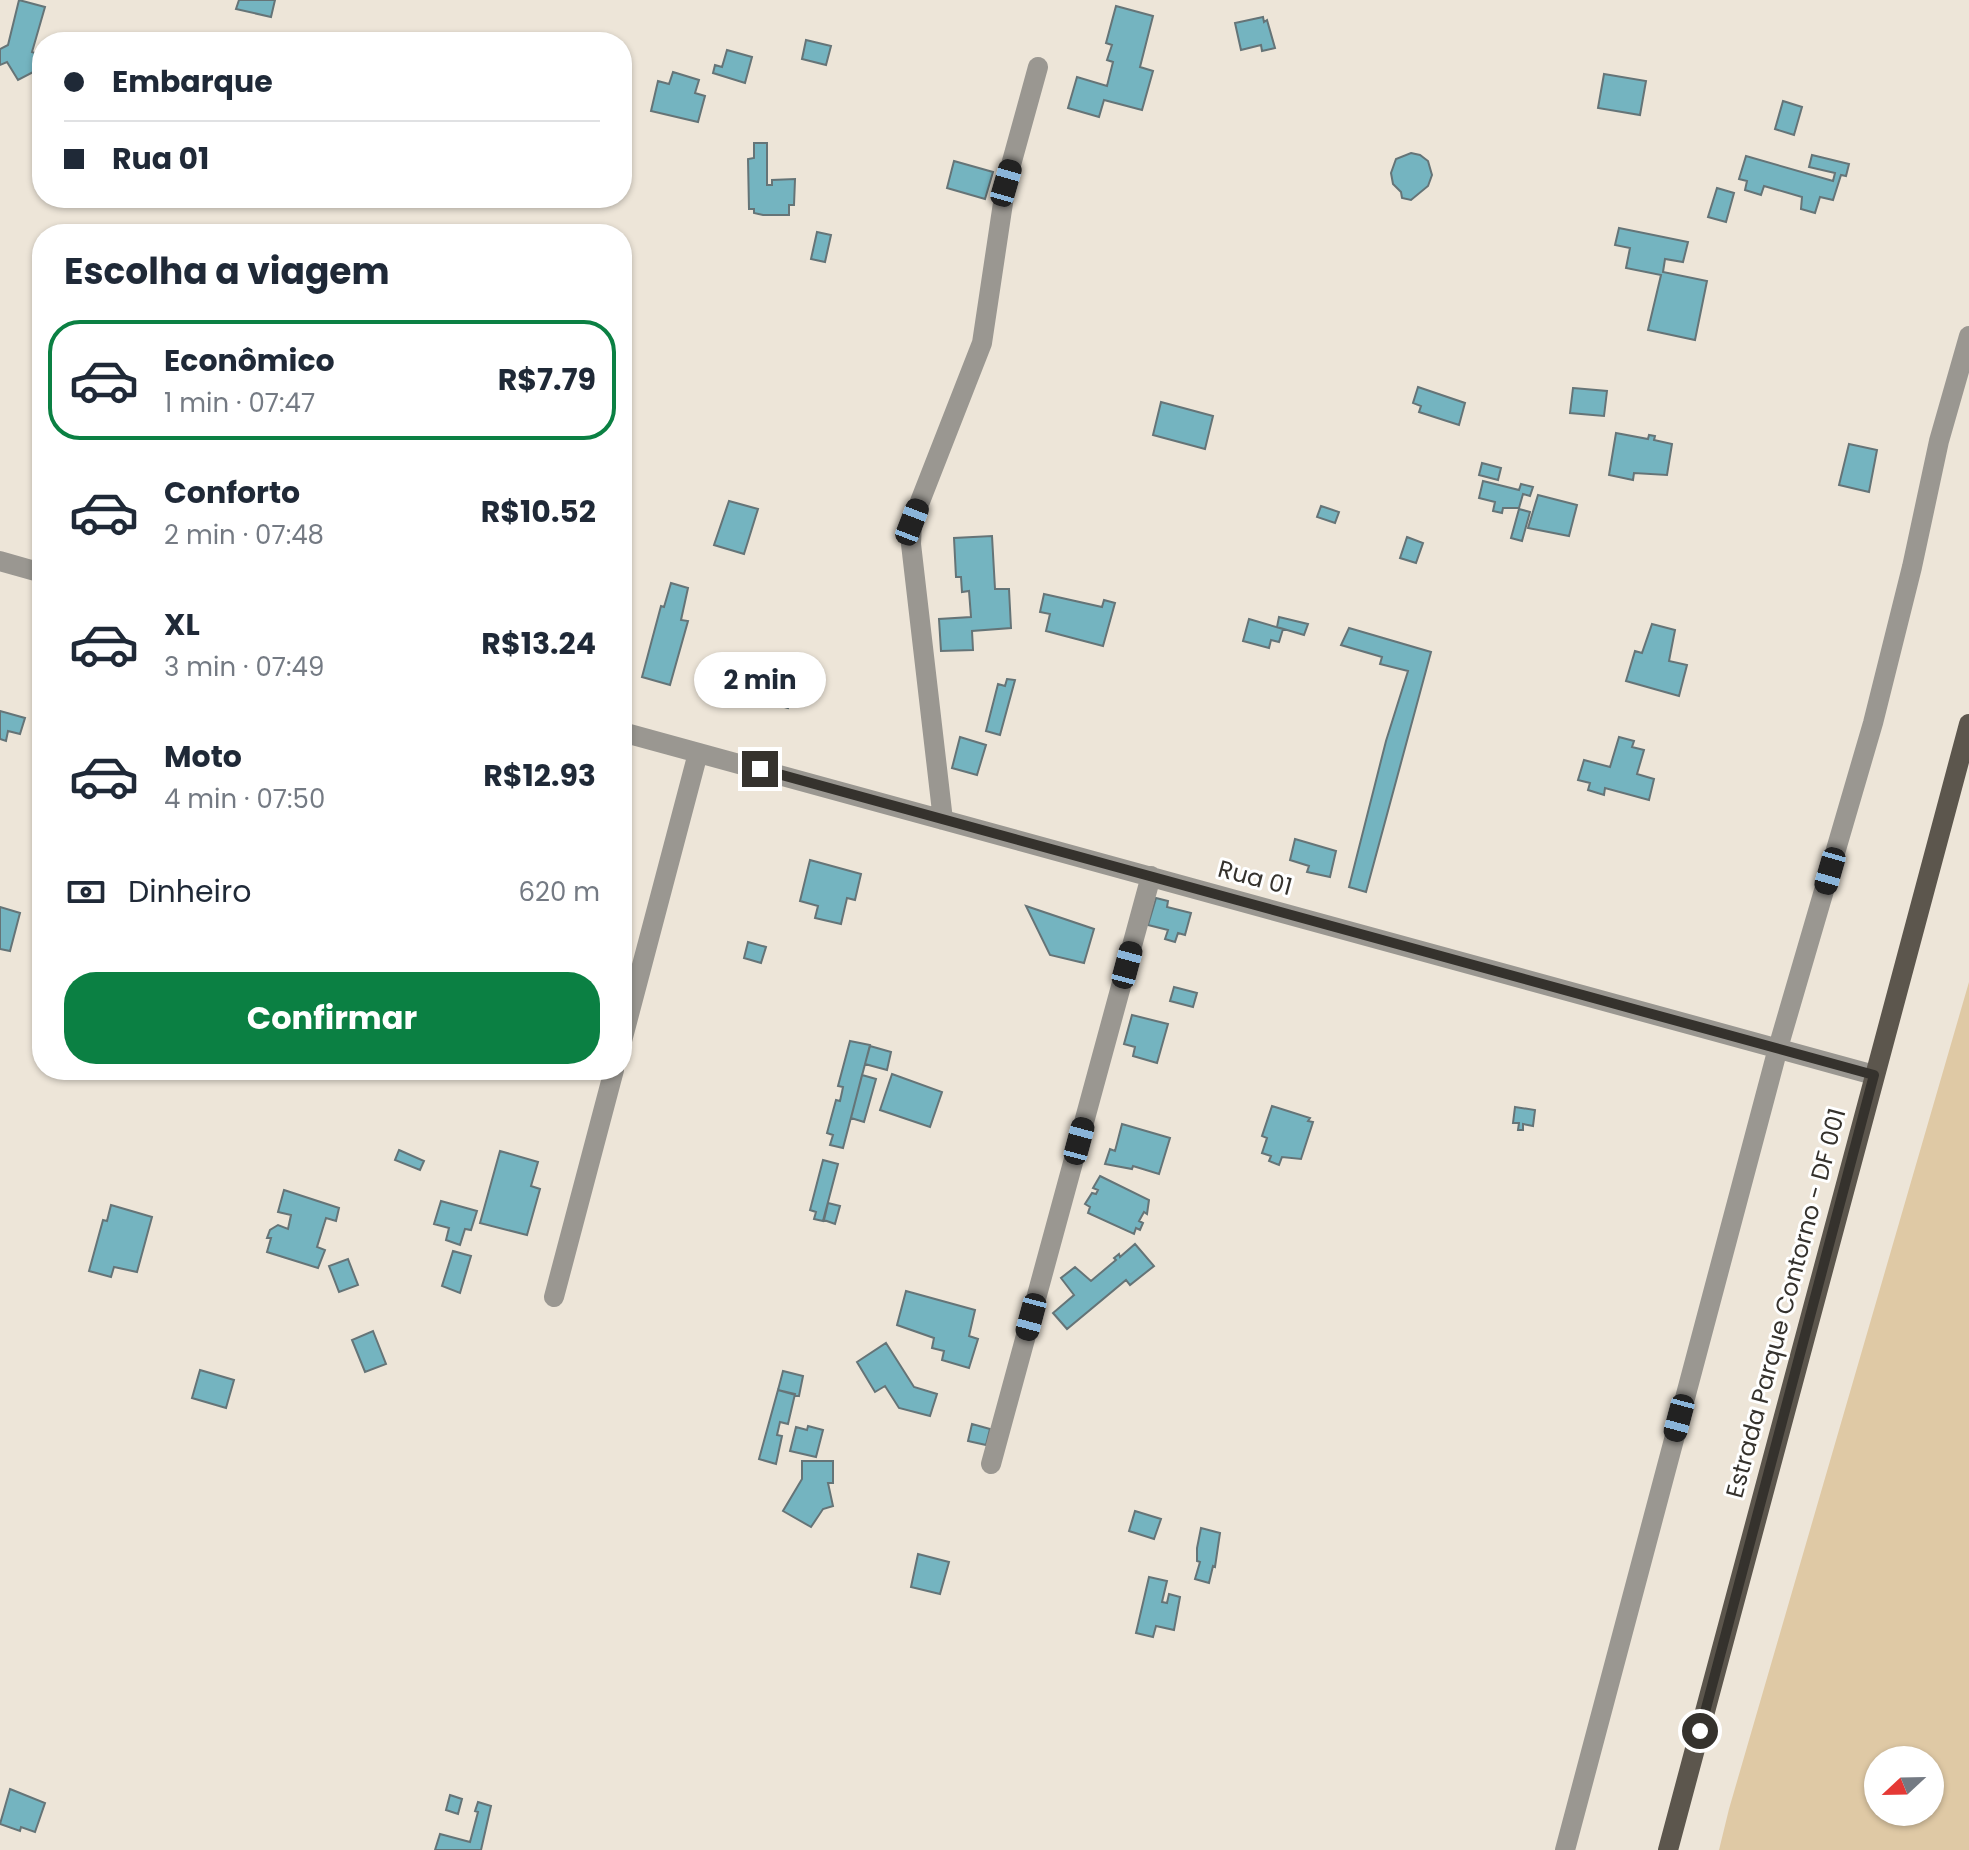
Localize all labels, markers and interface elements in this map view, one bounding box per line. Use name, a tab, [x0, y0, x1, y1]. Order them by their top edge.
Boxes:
text: Embarque	[112, 60, 273, 103]
text: Rua 01	[112, 137, 209, 180]
car	[988, 157, 1024, 209]
text: Escolha a viagem	[64, 246, 390, 297]
text: Econômico	[164, 339, 335, 382]
icon: car	[68, 344, 140, 416]
text: R$7.79	[498, 358, 596, 401]
text: 1 min · 07:47	[164, 385, 315, 421]
text: Conforto	[164, 471, 300, 514]
icon: car	[68, 476, 140, 548]
text: R$10.52	[481, 490, 596, 533]
car	[892, 495, 932, 549]
text: 2 min · 07:48	[164, 517, 324, 553]
text: XL	[164, 603, 200, 646]
icon: car	[68, 608, 140, 680]
text: R$13.24	[481, 622, 596, 665]
text: 3 min · 07:49	[164, 649, 324, 685]
callout: 2 min	[694, 653, 826, 709]
text: 2 min	[723, 662, 797, 698]
text: Moto	[164, 735, 242, 778]
icon: car	[68, 740, 140, 812]
route end	[742, 751, 778, 787]
text: R$12.93	[483, 754, 596, 797]
text: 4 min · 07:50	[164, 781, 325, 817]
car	[1812, 845, 1848, 897]
street label: Rua 01	[1214, 852, 1296, 903]
icon: cash	[64, 870, 108, 914]
text: Dinheiro	[128, 870, 251, 913]
text: 620 m	[518, 874, 600, 910]
car	[1109, 939, 1145, 991]
button: Confirmar	[64, 972, 600, 1064]
street label: Estrada Parque Contorno - DF 001	[1718, 1104, 1853, 1501]
car	[1061, 1115, 1097, 1167]
car	[1013, 1291, 1049, 1343]
car	[1661, 1392, 1697, 1444]
route start	[1682, 1713, 1718, 1749]
north arrow	[1864, 1746, 1944, 1826]
map controls	[1864, 1746, 1944, 1826]

